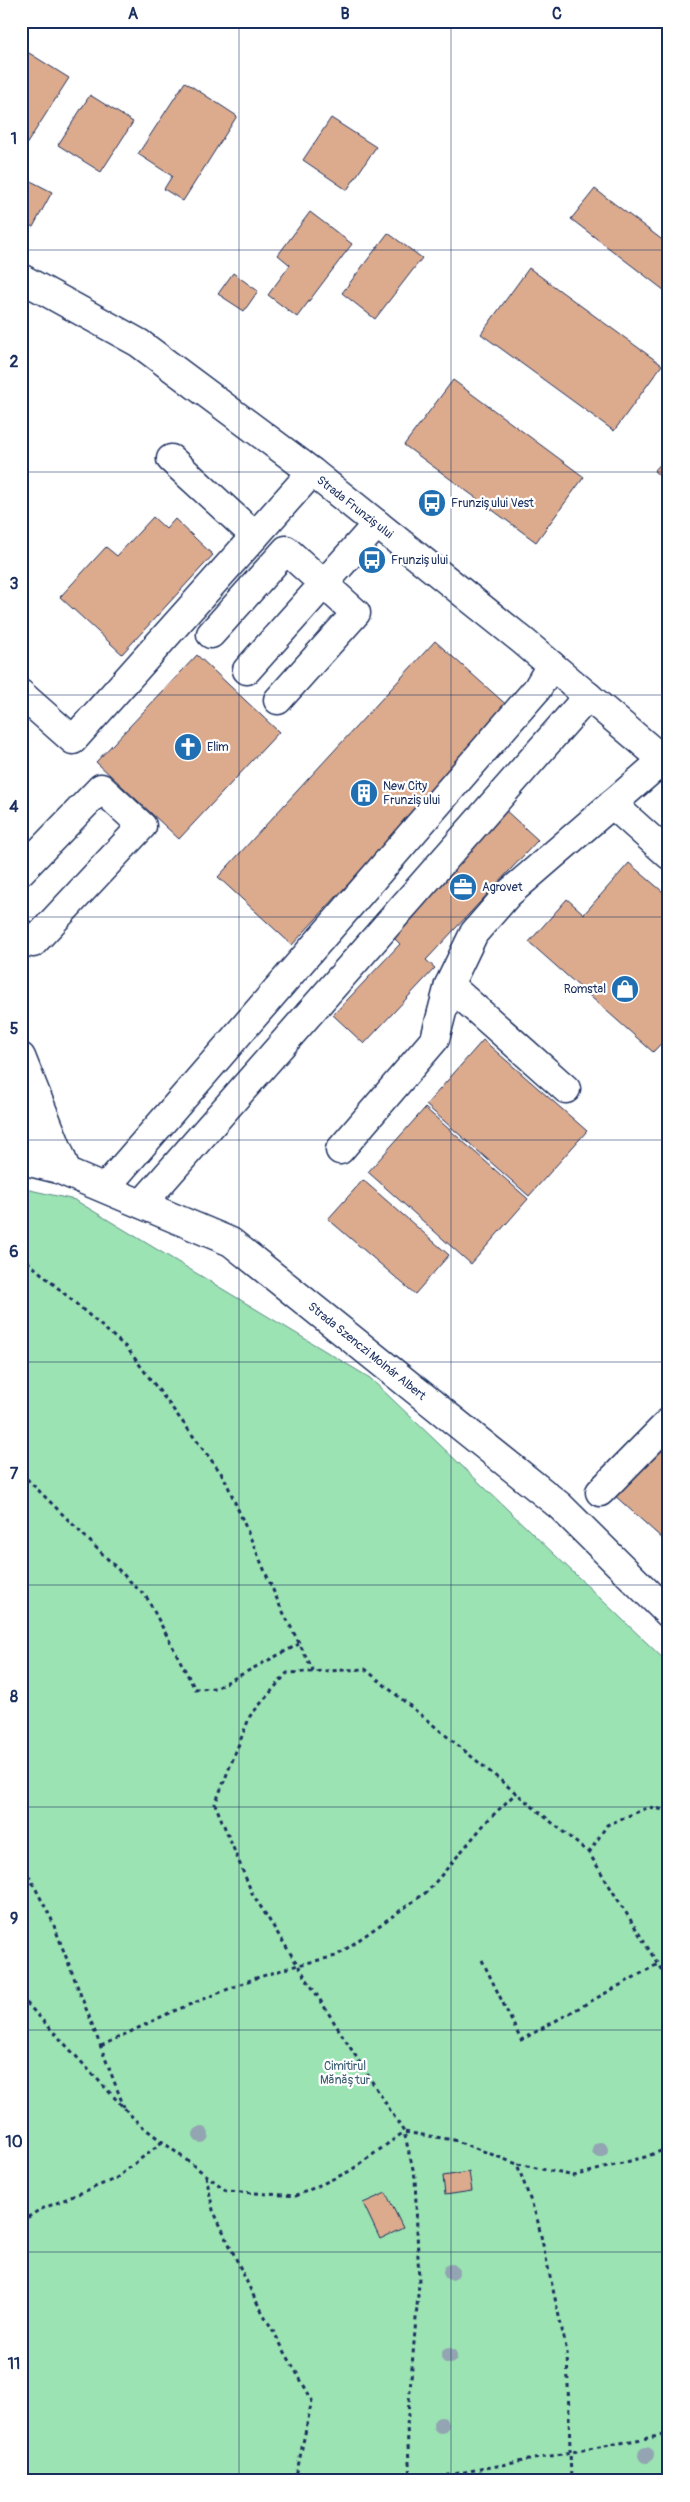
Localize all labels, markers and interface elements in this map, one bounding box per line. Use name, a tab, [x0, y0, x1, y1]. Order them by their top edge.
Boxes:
text: A	[128, 4, 139, 24]
text: B	[340, 4, 350, 24]
text: C	[552, 4, 562, 24]
text: 1	[11, 129, 17, 149]
text: 2	[10, 352, 19, 372]
street label: Strada Frunzișului	[314, 473, 396, 542]
bus stop icon: Frunzișului Vest	[417, 488, 447, 518]
place label: Frunzișului Vest	[451, 496, 534, 511]
bus stop icon: Frunzișului	[357, 545, 387, 575]
place label: Frunzișului	[391, 553, 448, 568]
text: 3	[10, 574, 19, 594]
church icon: Elim	[173, 732, 203, 762]
place label: Elim	[207, 740, 229, 755]
building icon: New City Frunzișului	[349, 778, 379, 808]
place label: New City Frunzișului	[383, 779, 440, 808]
text: 4	[9, 797, 19, 817]
office icon: Agrovet	[448, 872, 478, 902]
place label: Agrovet	[482, 880, 523, 895]
shop icon: Romstal	[610, 974, 640, 1004]
place label: Romstal	[564, 982, 606, 997]
text: 5	[10, 1019, 19, 1039]
text: 6	[9, 1242, 19, 1262]
street label: Strada Szenczi Molnár Albert	[305, 1299, 429, 1404]
text: 7	[10, 1464, 19, 1484]
text: 8	[10, 1687, 18, 1707]
text: 9	[10, 1909, 18, 1929]
park label: Cimitirul Mănăștur	[320, 2059, 371, 2088]
text: 10	[5, 2132, 23, 2152]
text: 11	[8, 2354, 20, 2374]

